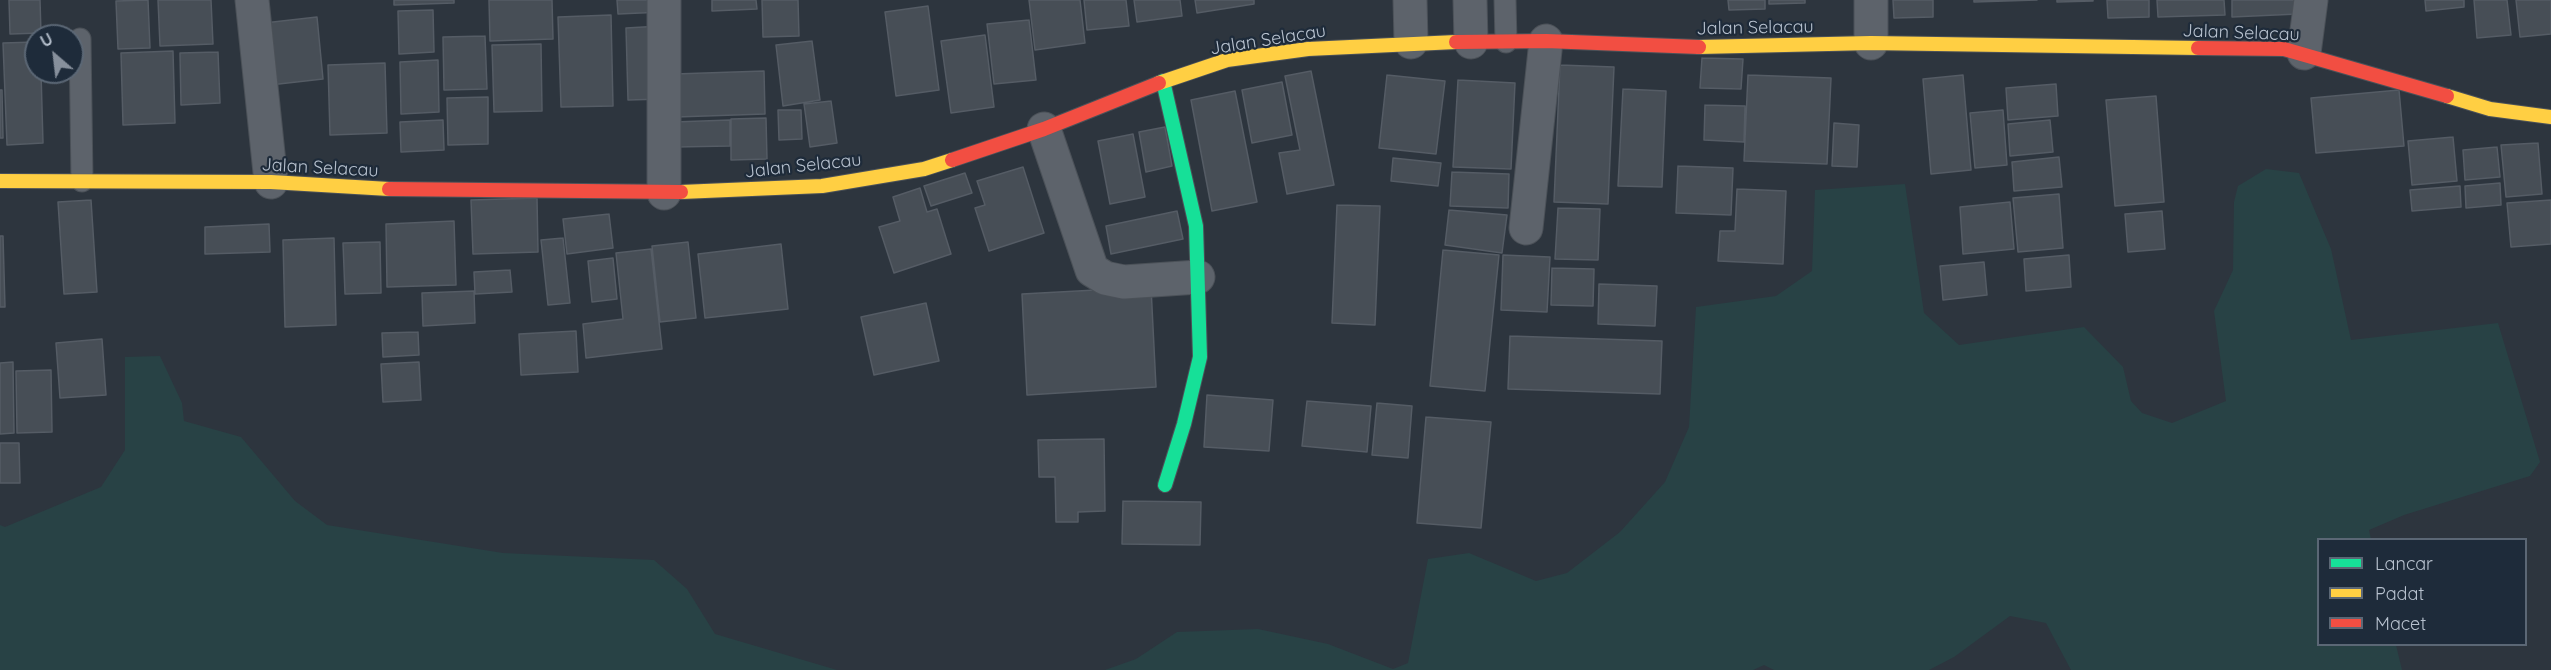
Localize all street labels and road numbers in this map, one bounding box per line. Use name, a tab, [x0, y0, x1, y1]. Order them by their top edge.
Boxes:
street label: Jalan Selacau	[1696, 16, 1814, 40]
street label: Jalan Selacau	[1208, 20, 1328, 60]
street label: Jalan Selacau	[2182, 20, 2300, 46]
street label: Jalan Selacau	[744, 149, 862, 183]
street label: Jalan Selacau	[261, 154, 379, 182]

